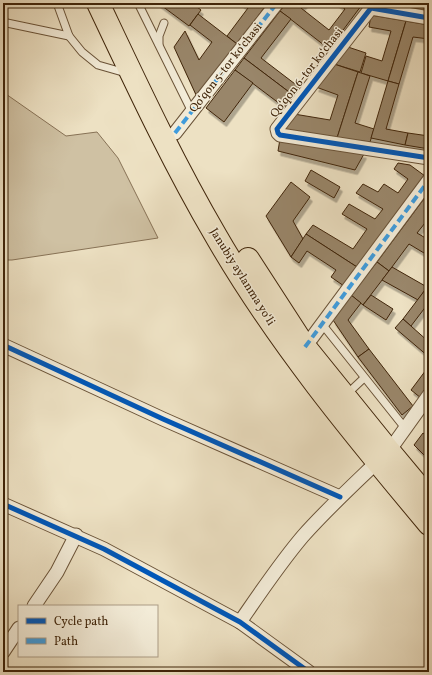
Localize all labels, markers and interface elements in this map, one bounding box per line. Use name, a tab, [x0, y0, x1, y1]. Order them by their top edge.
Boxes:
street label: Qoʻqon 5-tor koʻchasi	[186, 20, 266, 116]
street label: Qoʻqon 6-tor koʻchasi	[267, 24, 348, 121]
street label: Janubiy aylanma yoʻli	[205, 225, 279, 329]
legend	[18, 605, 158, 657]
text: Cycle path	[54, 614, 109, 630]
text: Path	[54, 634, 78, 650]

